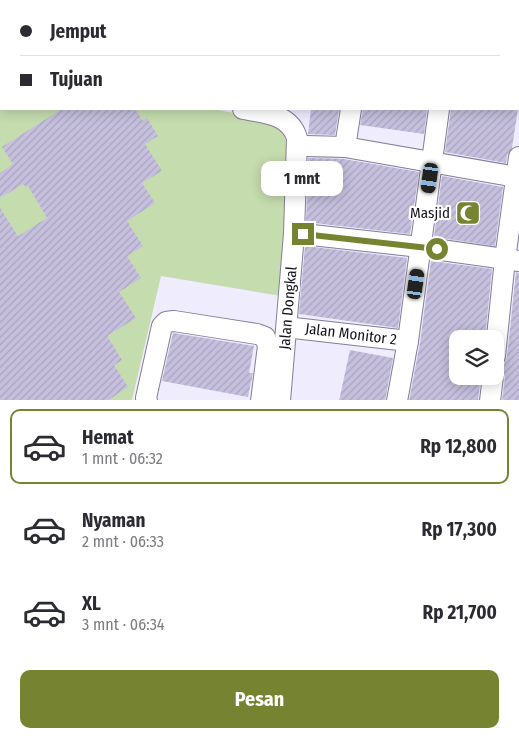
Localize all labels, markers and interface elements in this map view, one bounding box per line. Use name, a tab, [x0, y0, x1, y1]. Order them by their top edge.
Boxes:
text: Jemput	[50, 20, 107, 43]
text: Tujuan	[50, 68, 103, 91]
callout: 1 mnt	[262, 162, 344, 196]
car	[420, 162, 439, 194]
text: 1 mnt	[284, 169, 320, 188]
mosque icon: Masjid	[455, 200, 481, 226]
place label: Masjid	[410, 204, 450, 222]
route end	[292, 223, 314, 245]
route start	[426, 238, 448, 260]
street label: Jalan Dongkal	[275, 266, 301, 350]
car	[406, 268, 425, 300]
street label: Jalan Monitor 2	[304, 319, 398, 349]
map controls	[449, 330, 504, 385]
button: layers	[449, 330, 504, 385]
icon: car	[22, 424, 67, 469]
text: Hemat	[82, 426, 134, 449]
text: Rp 12,800	[420, 435, 497, 458]
text: 1 mnt · 06:32	[82, 449, 163, 468]
icon: car	[22, 507, 67, 552]
text: Nyaman	[82, 509, 145, 532]
text: Rp 17,300	[422, 518, 497, 541]
text: 2 mnt · 06:33	[82, 532, 164, 551]
icon: car	[22, 590, 67, 635]
text: XL	[82, 592, 101, 615]
text: Rp 21,700	[423, 601, 497, 624]
text: 3 mnt · 06:34	[82, 615, 165, 634]
button: Pesan	[20, 670, 499, 728]

